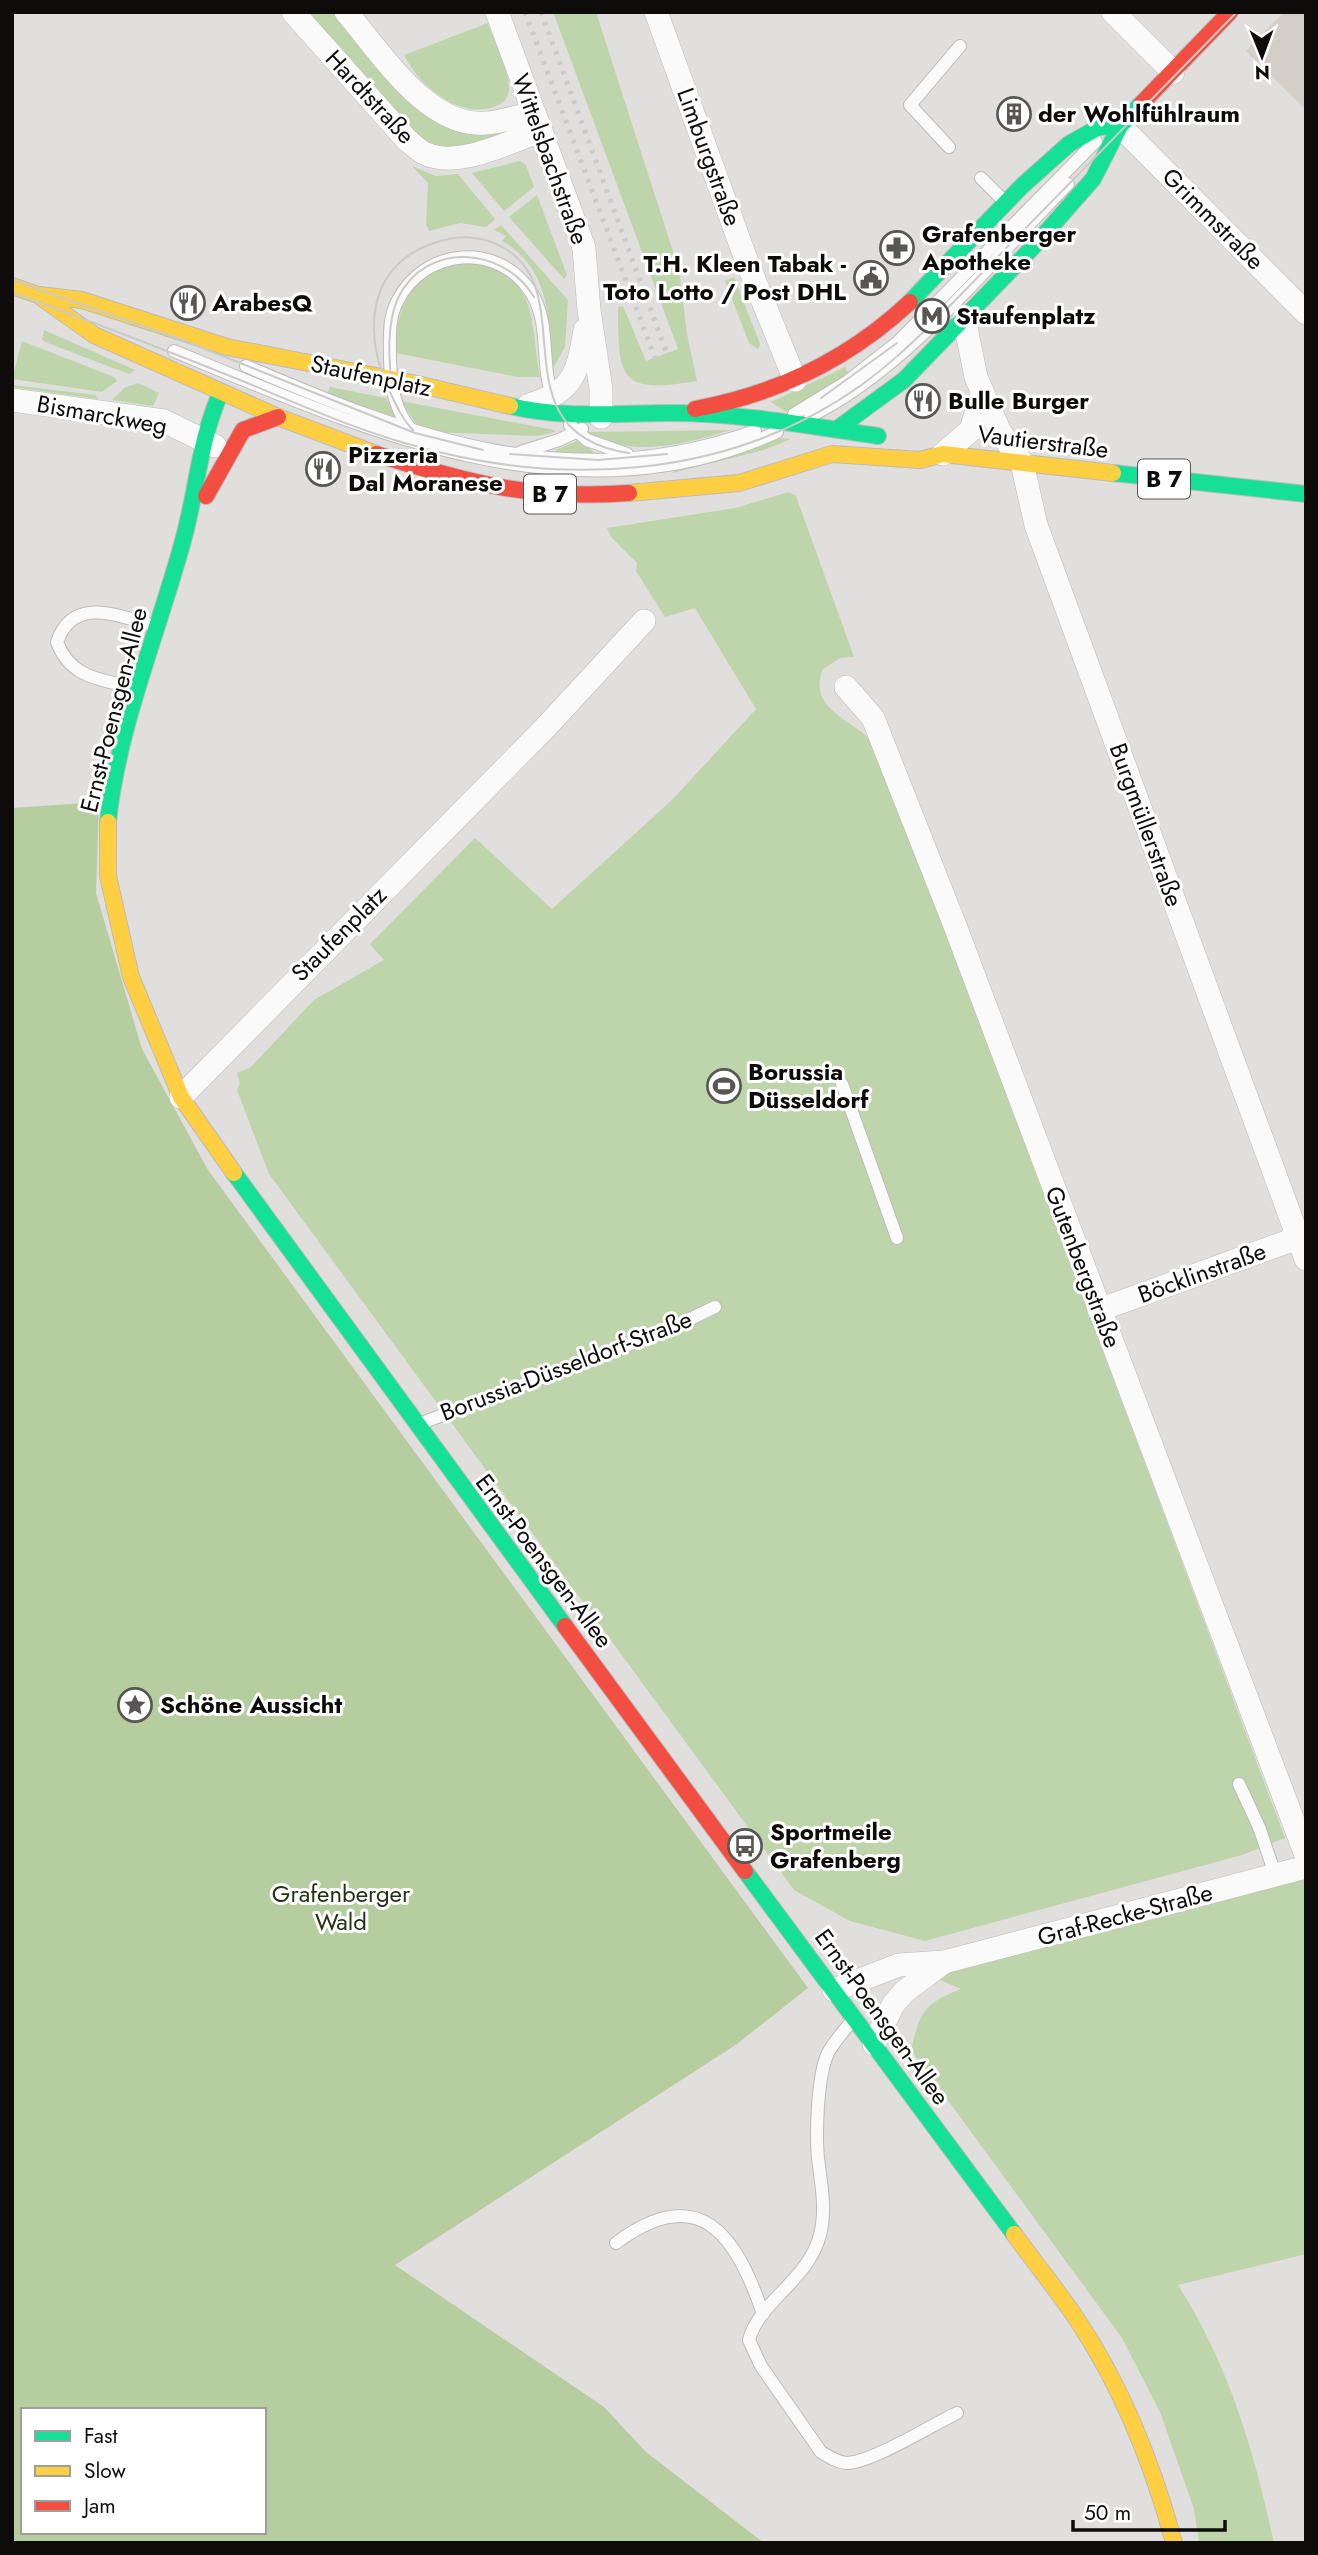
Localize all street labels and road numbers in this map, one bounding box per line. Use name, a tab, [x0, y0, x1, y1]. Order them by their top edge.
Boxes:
street label: Hardtstraße	[317, 42, 423, 152]
street label: Wittelsbachstraße	[503, 69, 598, 249]
street label: Limburgstraße	[668, 83, 751, 231]
street label: Grimmstraße	[1154, 160, 1272, 278]
street label: Staufenplatz	[308, 346, 435, 405]
street label: Bismarckweg	[34, 386, 170, 443]
street label: Vautierstraße	[976, 416, 1110, 467]
road number: B 7	[1138, 460, 1190, 499]
road number: B 7	[524, 474, 576, 514]
street label: Ernst-Poensgen-Allee	[71, 604, 156, 816]
street label: Burgmüllerstraße	[1101, 738, 1192, 911]
street label: Staufenplatz	[283, 878, 394, 989]
street label: Gutenbergstraße	[1037, 1181, 1130, 1353]
street label: Böcklinstraße	[1133, 1233, 1271, 1312]
street label: Borussia-Düsseldorf-Straße	[435, 1301, 697, 1430]
street label: Ernst-Poensgen-Allee	[467, 1466, 622, 1655]
street label: Graf-Recke-Straße	[1034, 1874, 1216, 1955]
street label: Ernst-Poensgen-Allee	[807, 1921, 958, 2112]

